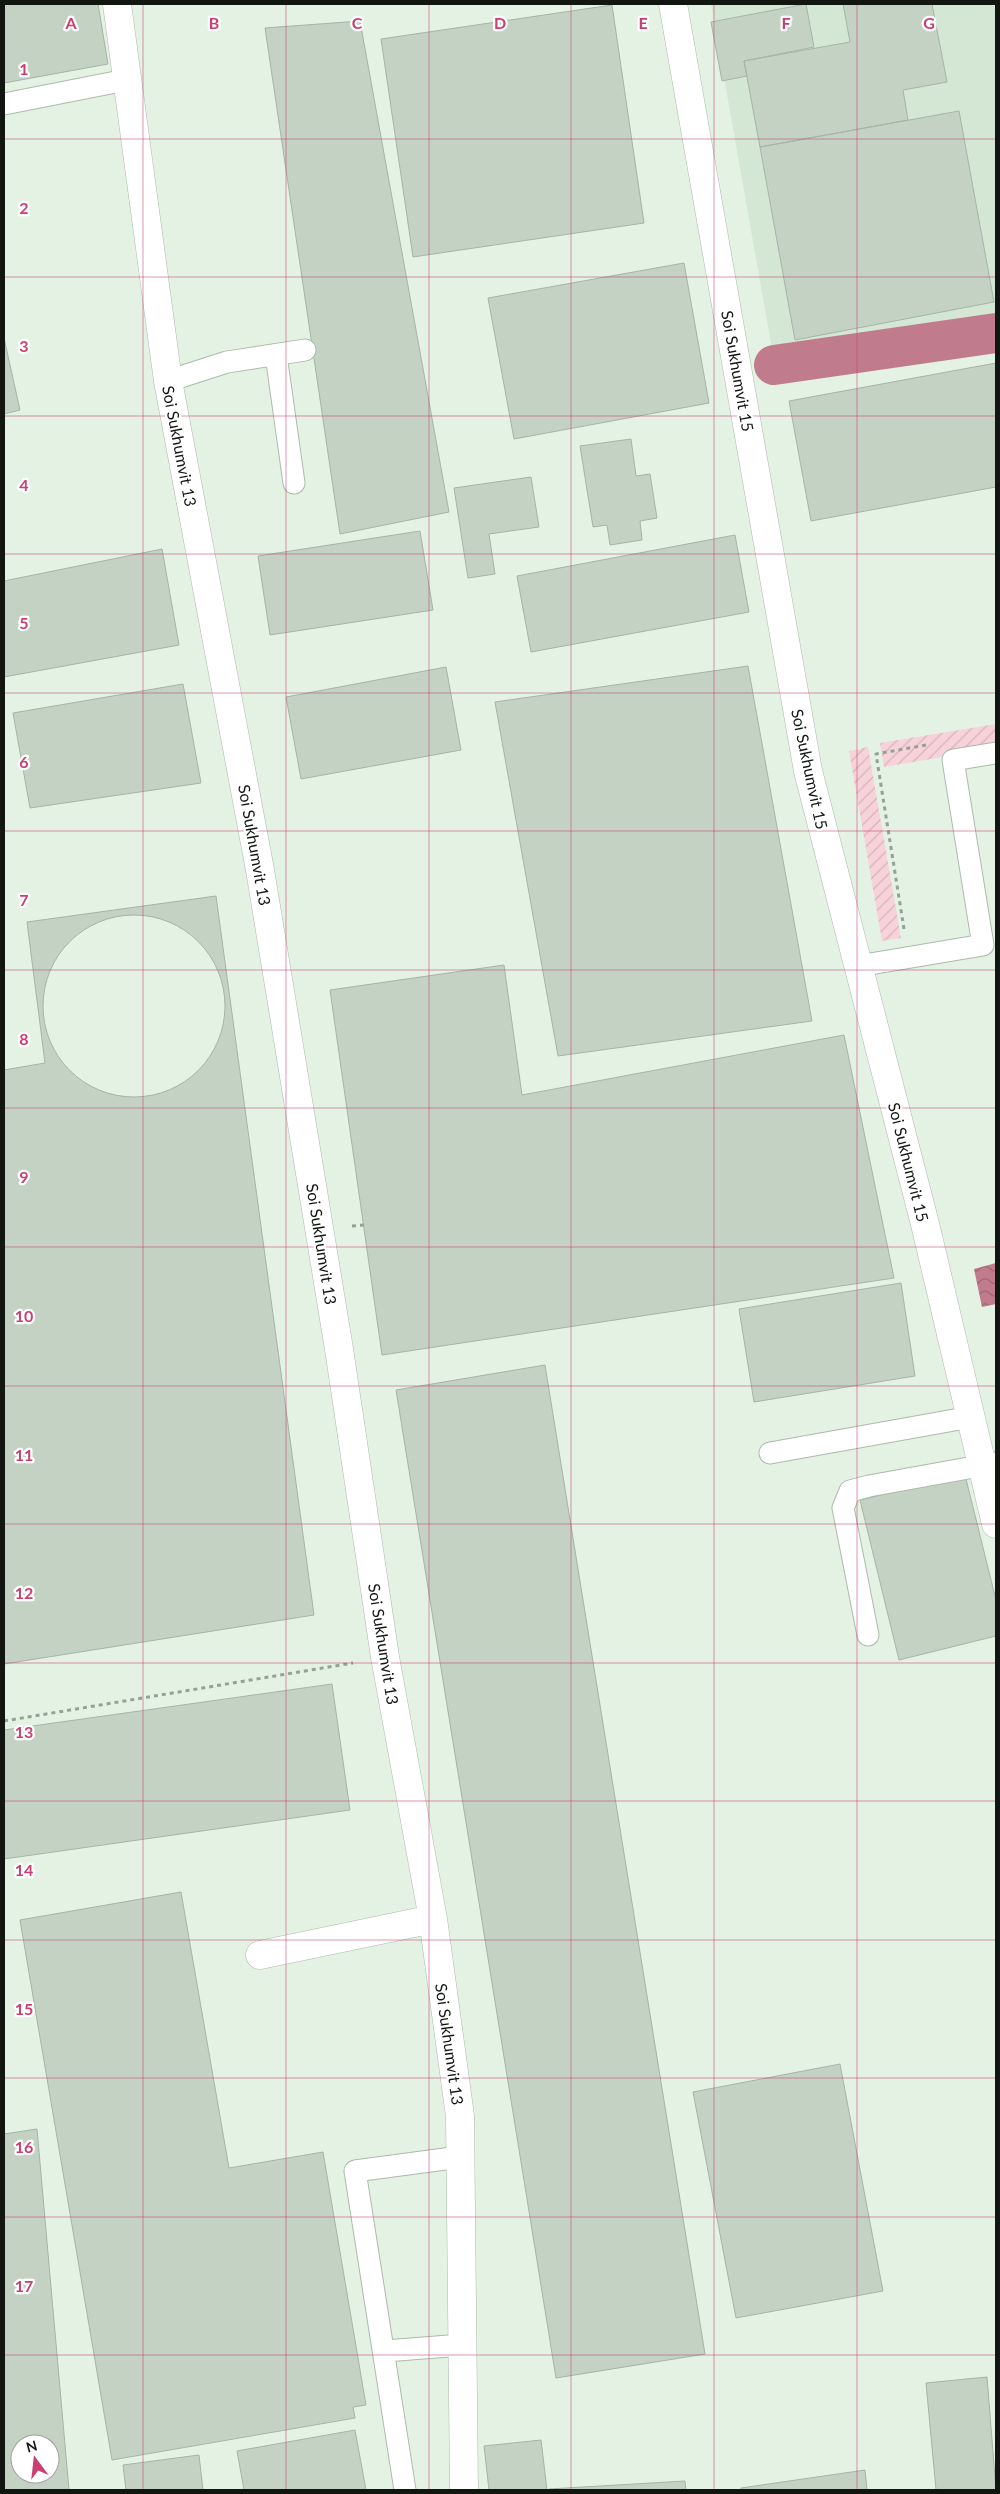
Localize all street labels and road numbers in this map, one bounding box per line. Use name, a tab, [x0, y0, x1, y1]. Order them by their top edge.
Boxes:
street label: Soi Sukhumvit 15	[718, 309, 758, 433]
street label: Soi Sukhumvit 13	[159, 384, 201, 508]
street label: Soi Sukhumvit 15	[788, 707, 832, 831]
street label: Soi Sukhumvit 13	[235, 783, 275, 907]
street label: Soi Sukhumvit 15	[885, 1100, 933, 1224]
street label: Soi Sukhumvit 13	[303, 1182, 341, 1306]
street label: Soi Sukhumvit 13	[365, 1582, 403, 1706]
street label: Soi Sukhumvit 13	[432, 1982, 468, 2106]

